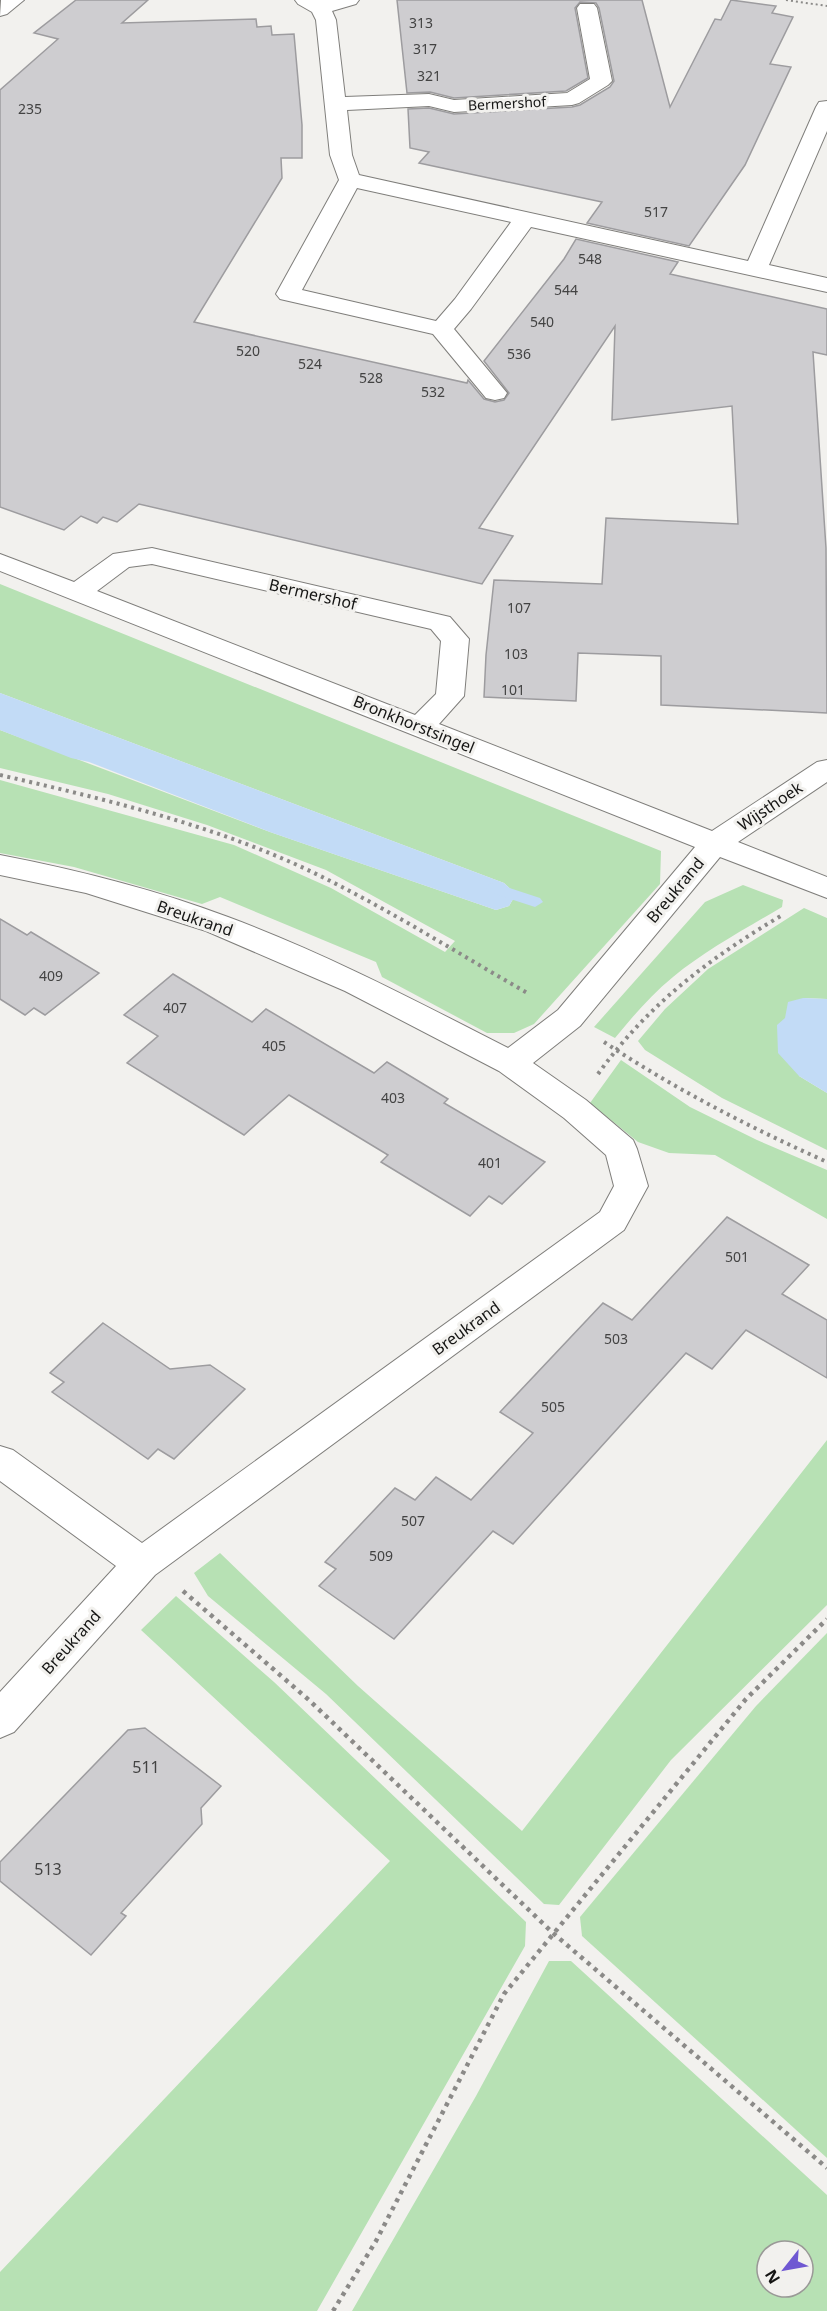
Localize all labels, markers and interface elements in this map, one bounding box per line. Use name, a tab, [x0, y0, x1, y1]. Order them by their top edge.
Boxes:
house number: 313	[409, 13, 433, 32]
house number: 317	[413, 39, 437, 58]
house number: 321	[417, 66, 441, 85]
street label: Bermershof	[467, 91, 548, 115]
house number: 235	[18, 99, 42, 118]
house number: 517	[644, 202, 668, 221]
house number: 548	[578, 249, 602, 268]
house number: 544	[554, 280, 578, 299]
house number: 540	[530, 312, 554, 331]
house number: 520	[236, 341, 260, 360]
house number: 536	[507, 344, 531, 363]
house number: 524	[298, 354, 322, 373]
house number: 528	[359, 368, 383, 387]
house number: 532	[421, 382, 445, 401]
street label: Bermershof	[267, 573, 360, 615]
house number: 107	[507, 598, 531, 617]
house number: 103	[504, 644, 528, 663]
house number: 101	[501, 680, 525, 699]
street label: Bronkhorstsingel	[350, 690, 478, 758]
street label: Wijsthoek	[733, 776, 807, 836]
street label: Breukrand	[641, 853, 709, 927]
street label: Breukrand	[154, 895, 236, 941]
house number: 409	[39, 966, 63, 985]
house number: 407	[163, 998, 187, 1017]
house number: 405	[262, 1036, 286, 1055]
house number: 403	[381, 1088, 405, 1107]
house number: 401	[478, 1153, 502, 1172]
house number: 501	[725, 1247, 749, 1266]
street label: Breukrand	[428, 1296, 504, 1360]
house number: 503	[604, 1329, 628, 1348]
house number: 505	[541, 1397, 565, 1416]
house number: 507	[401, 1511, 425, 1530]
house number: 509	[369, 1546, 393, 1565]
street label: Breukrand	[36, 1605, 106, 1679]
house number: 511	[132, 1756, 160, 1778]
house number: 513	[34, 1858, 62, 1880]
north arrow	[755, 2239, 815, 2299]
text: N	[759, 2265, 785, 2288]

